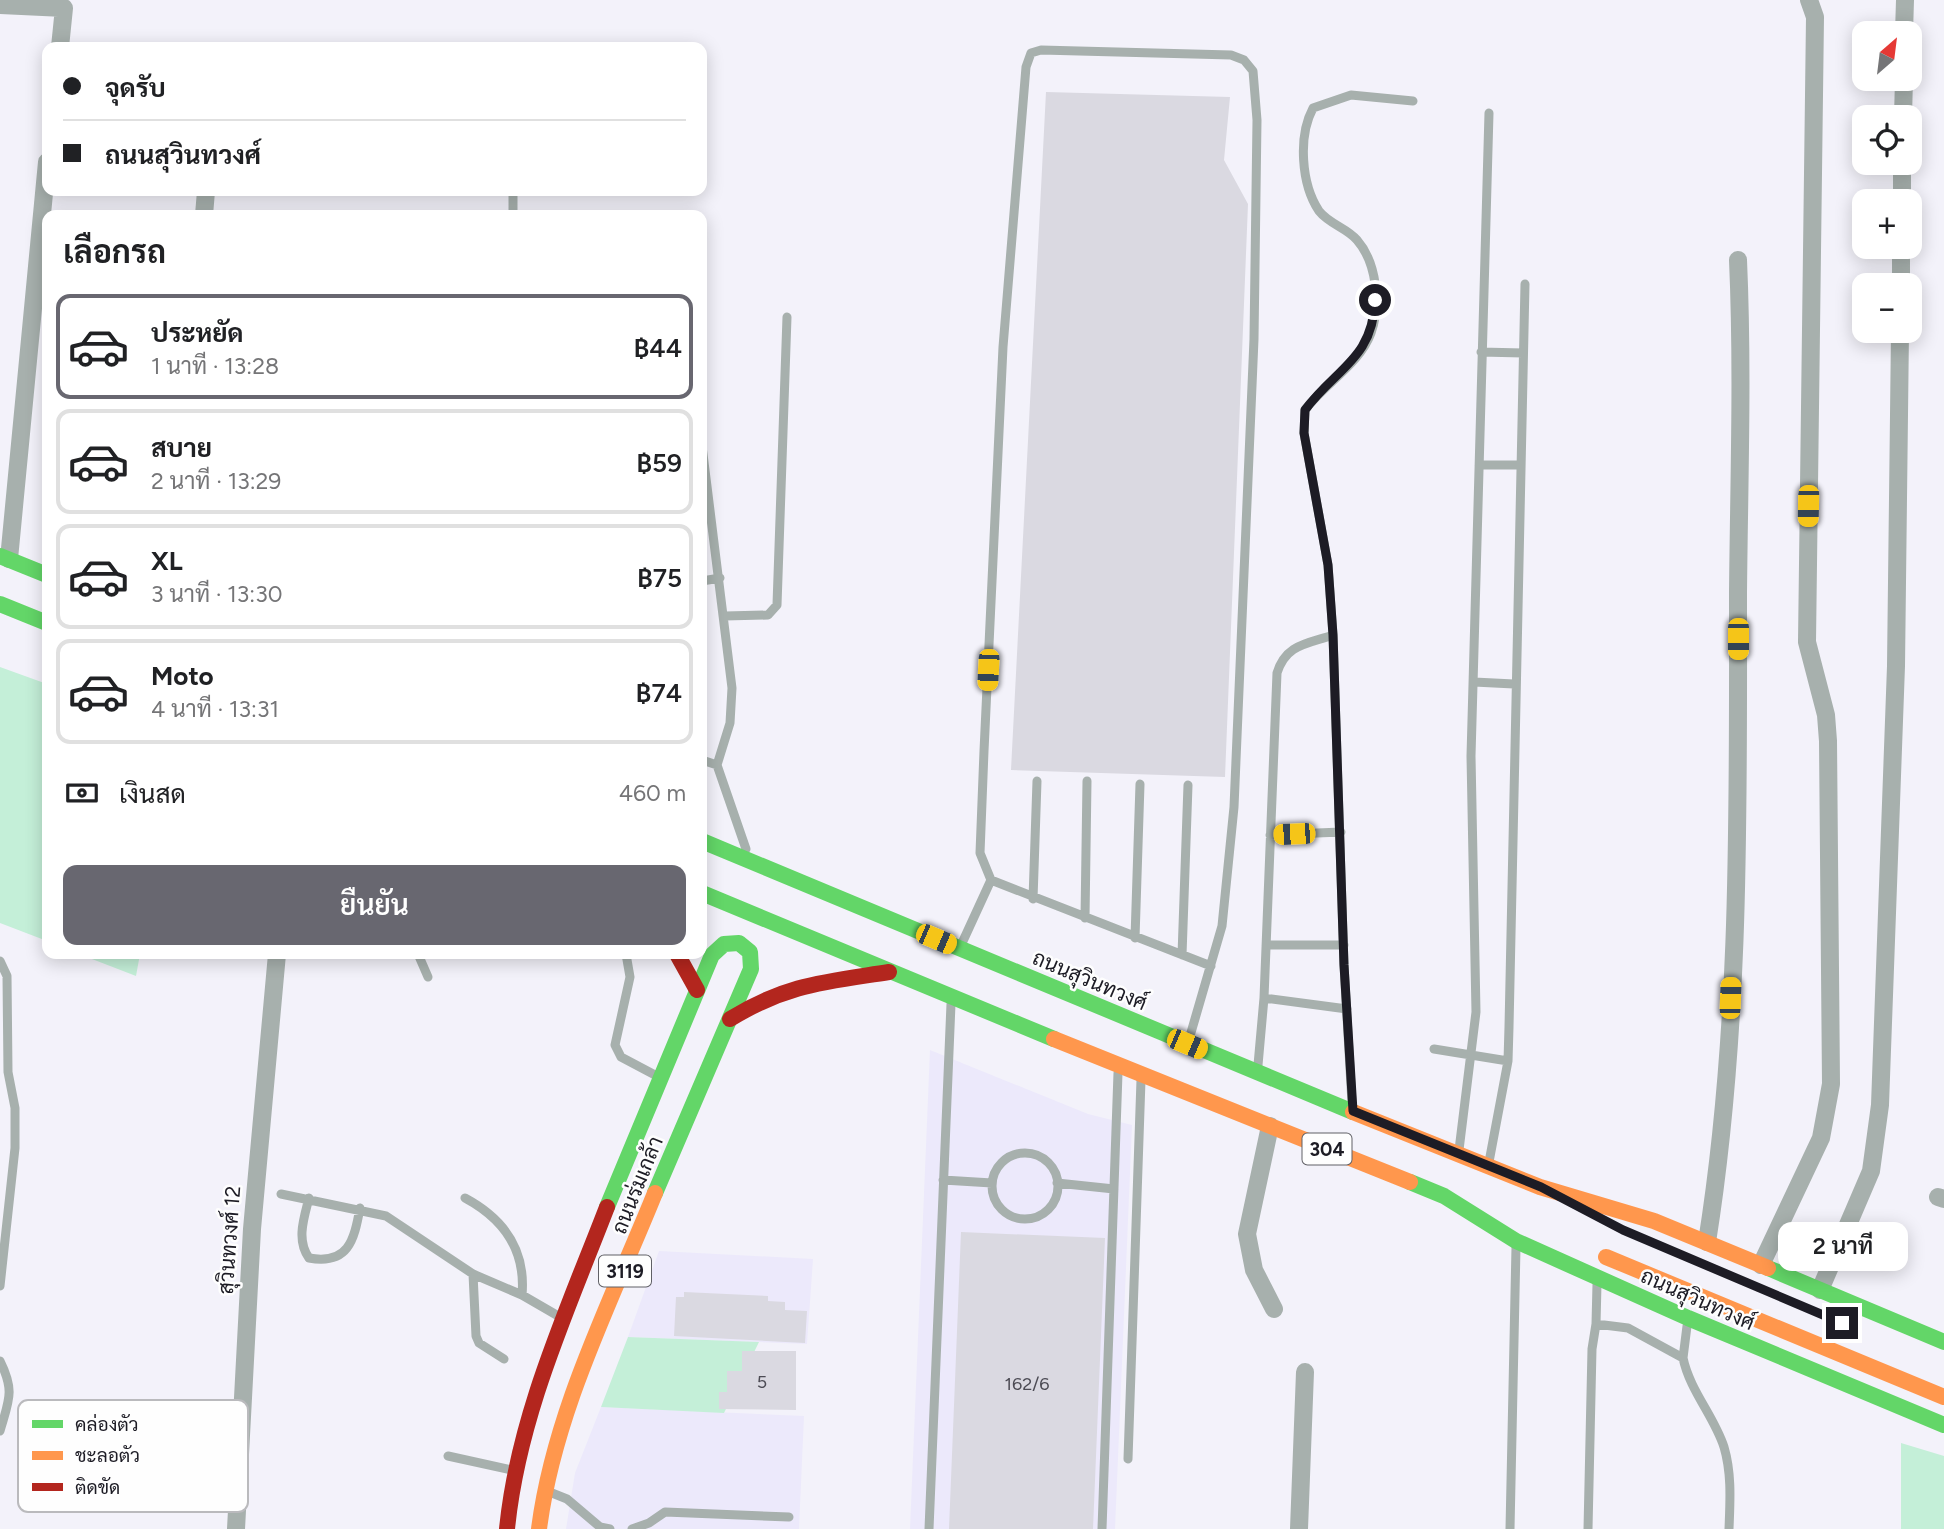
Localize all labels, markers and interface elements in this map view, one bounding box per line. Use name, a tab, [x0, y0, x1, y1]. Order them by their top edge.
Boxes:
north arrow	[1852, 21, 1922, 91]
map controls	[1852, 21, 1922, 343]
text: จุดรับ	[105, 72, 166, 104]
button: locate	[1852, 105, 1922, 175]
text: ถนนสุวินทวงศ์	[105, 139, 261, 171]
button: +	[1852, 189, 1922, 259]
text: เลือกรถ	[63, 233, 166, 271]
button: −	[1852, 273, 1922, 343]
route start	[1359, 284, 1391, 316]
icon: car	[67, 315, 130, 378]
text: ประหยัด	[151, 317, 244, 349]
text: ฿44	[634, 332, 682, 364]
text: 1 นาที · 13:28	[151, 352, 279, 380]
icon: car	[67, 430, 130, 493]
text: สบาย	[151, 432, 212, 464]
text: ฿59	[636, 447, 682, 479]
text: 2 นาที · 13:29	[151, 467, 281, 495]
car	[1798, 485, 1819, 527]
icon: car	[67, 545, 130, 608]
text: XL	[151, 545, 183, 577]
text: ฿75	[637, 562, 682, 594]
text: 3 นาที · 13:30	[151, 580, 282, 608]
car	[1728, 618, 1749, 660]
car	[977, 648, 1000, 692]
icon: car	[67, 660, 130, 723]
text: Moto	[151, 660, 214, 692]
text: ฿74	[636, 677, 682, 709]
text: 4 นาที · 13:31	[151, 695, 279, 723]
icon: cash	[63, 774, 101, 812]
text: เงินสด	[119, 778, 186, 810]
text: 460 m	[619, 779, 686, 807]
car	[1273, 823, 1316, 845]
button: ยืนยัน	[63, 865, 686, 945]
car	[913, 921, 960, 957]
street label: ถนนสุวินทวงศ์	[1028, 944, 1151, 1017]
car	[1719, 977, 1742, 1019]
car	[1164, 1026, 1211, 1062]
street label: ถนนร่มเกล้า	[606, 1133, 668, 1237]
road number: 304	[1302, 1134, 1352, 1164]
street label: สุวินทวงศ์ 12	[212, 1185, 247, 1295]
callout: 2 นาที	[1777, 1222, 1907, 1270]
text: 2 นาที	[1813, 1232, 1873, 1260]
road number: 3119	[599, 1256, 651, 1287]
street label: ถนนสุวินทวงศ์	[1636, 1262, 1759, 1337]
route end	[1826, 1307, 1858, 1339]
house number: 5	[757, 1371, 767, 1393]
house number: 162/6	[1005, 1373, 1049, 1395]
legend	[18, 1400, 248, 1512]
text: คล่องตัว	[75, 1413, 139, 1436]
text: ชะลอตัว	[75, 1444, 140, 1467]
text: ติดขัด	[75, 1476, 120, 1499]

